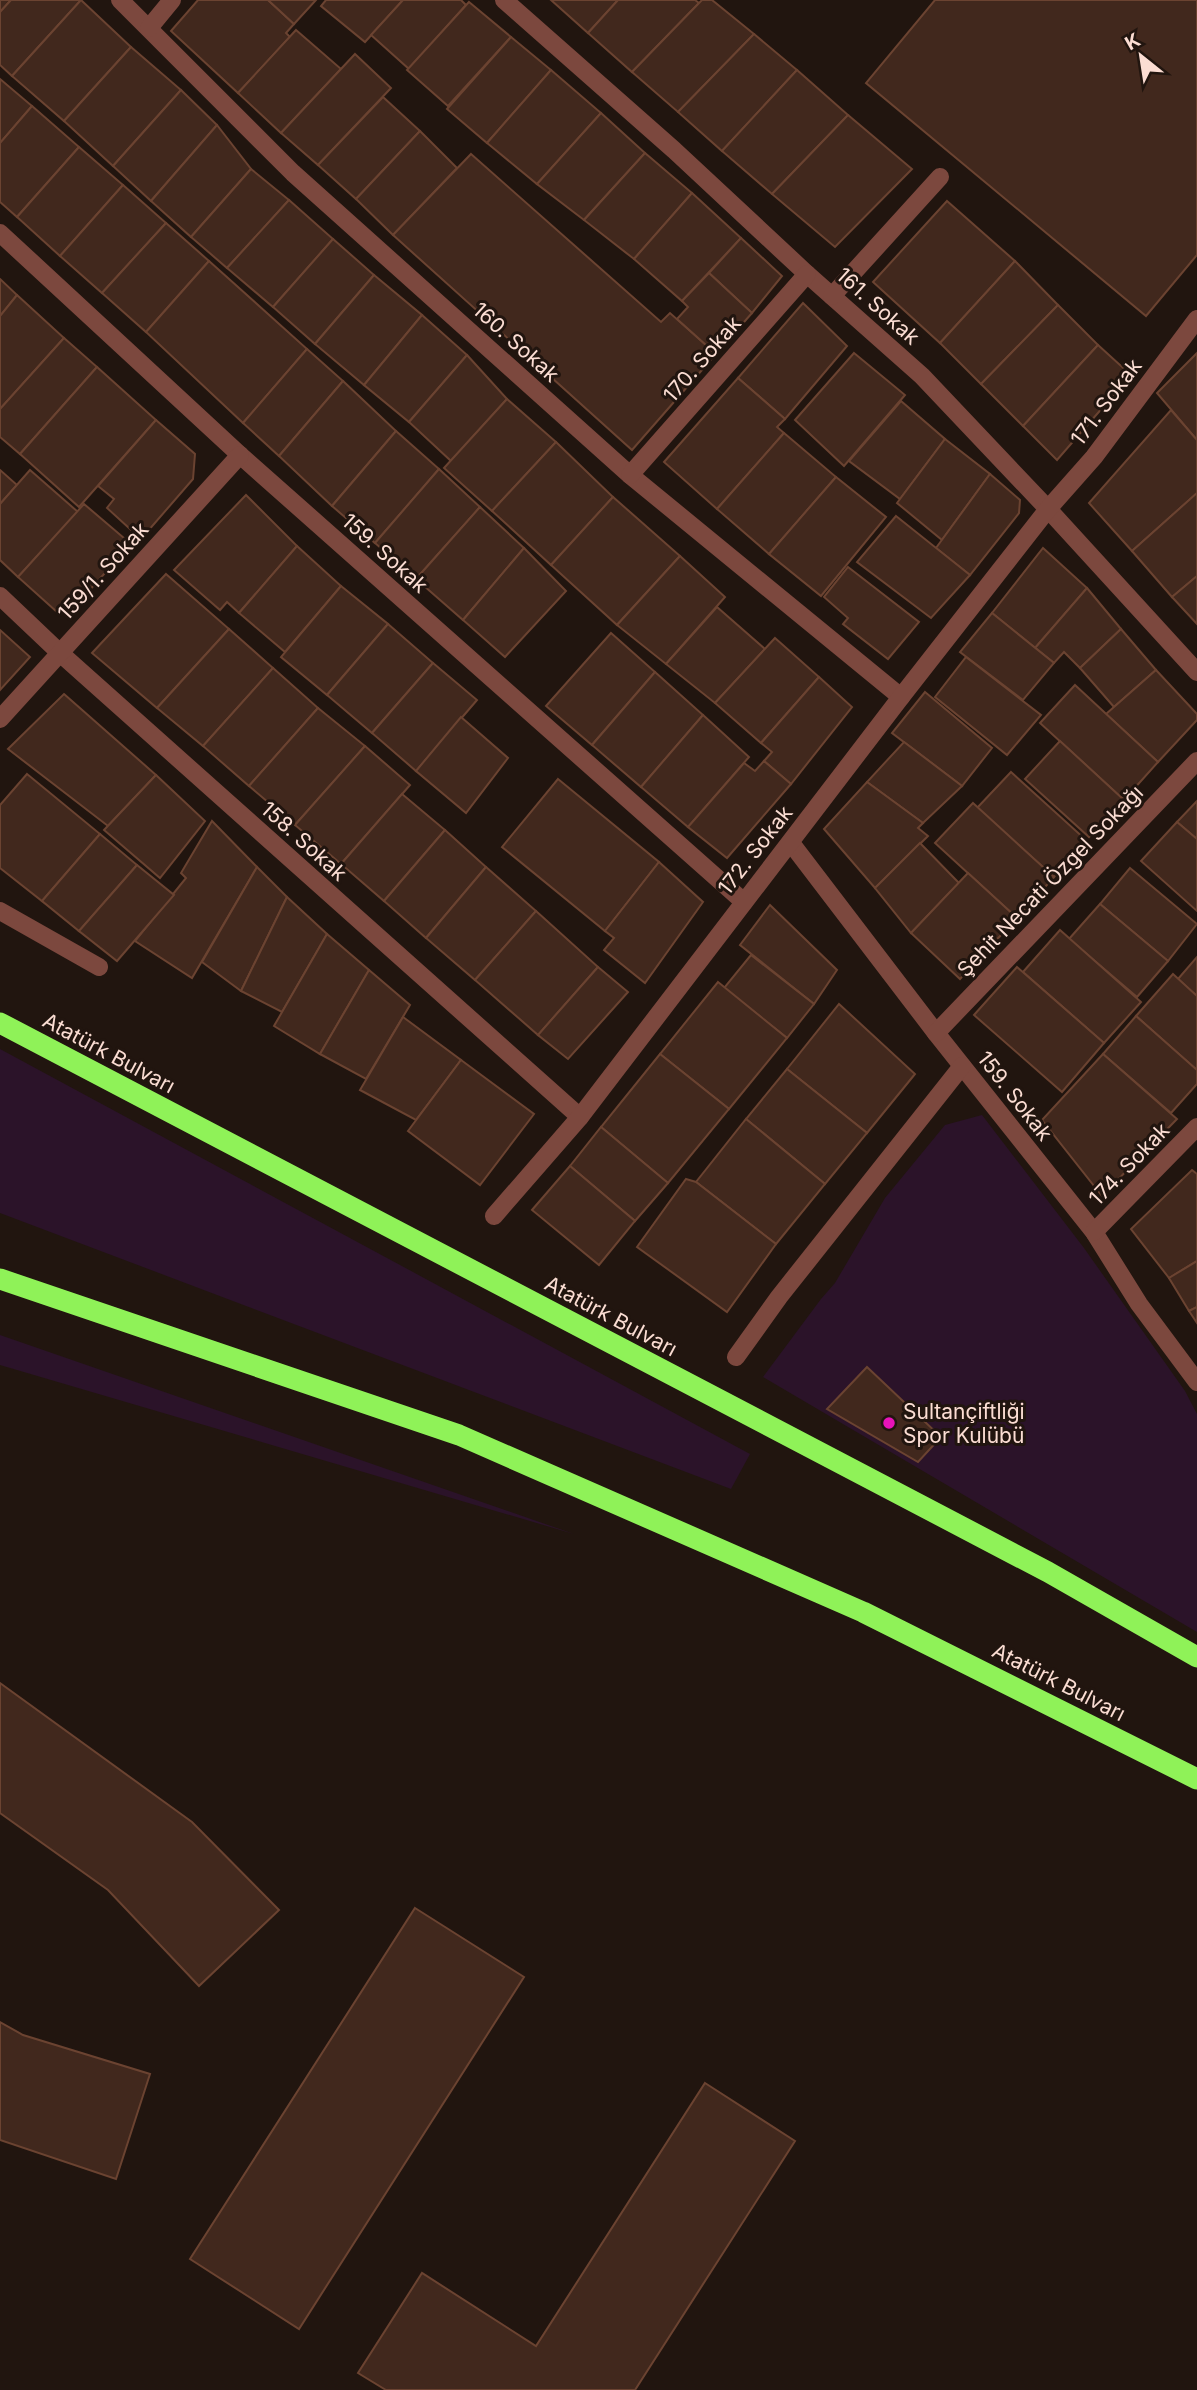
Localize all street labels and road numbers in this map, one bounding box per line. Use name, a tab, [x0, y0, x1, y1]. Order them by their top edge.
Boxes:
street label: 161. Sokak	[831, 262, 925, 350]
street label: 160. Sokak	[468, 297, 565, 387]
street label: 170. Sokak	[658, 311, 746, 407]
street label: 171. Sokak	[1065, 353, 1147, 450]
street label: 159. Sokak	[337, 508, 433, 598]
street label: 159/1. Sokak	[52, 516, 154, 625]
street label: Şehit Necati Özgel Sokağı	[952, 780, 1148, 982]
street label: 158. Sokak	[256, 796, 352, 886]
street label: 172. Sokak	[712, 800, 798, 900]
street label: Atatürk Bulvarı	[39, 1008, 179, 1098]
street label: 159. Sokak	[972, 1046, 1058, 1146]
street label: 174. Sokak	[1084, 1117, 1175, 1210]
street label: Atatürk Bulvarı	[541, 1271, 681, 1361]
street label: Atatürk Bulvarı	[988, 1638, 1130, 1726]

